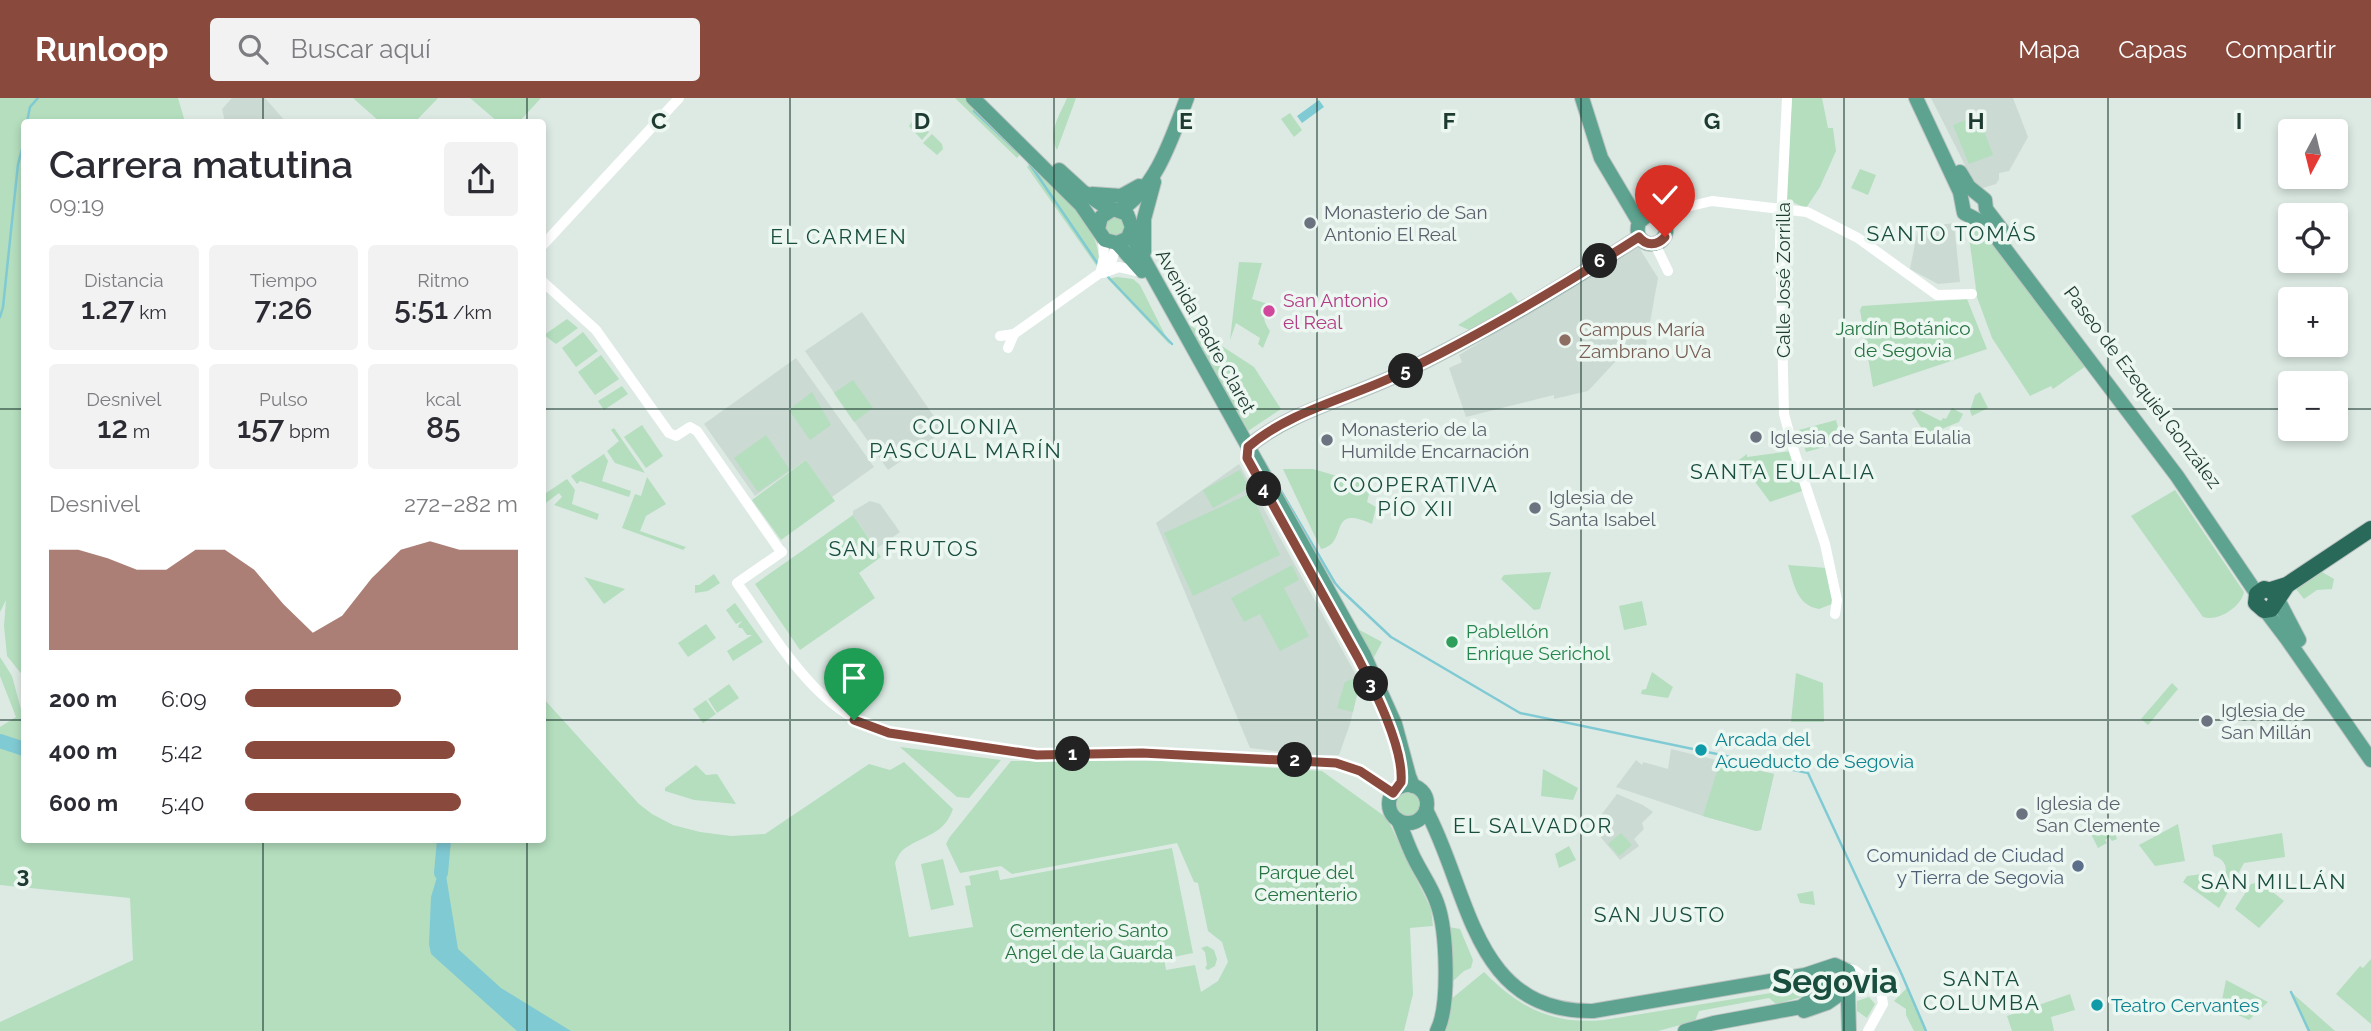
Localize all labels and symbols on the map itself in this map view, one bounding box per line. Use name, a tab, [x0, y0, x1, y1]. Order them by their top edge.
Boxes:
text: C	[651, 107, 667, 134]
text: D	[914, 107, 930, 134]
text: E	[1179, 107, 1193, 134]
text: F	[1442, 107, 1456, 134]
text: G	[1704, 107, 1720, 134]
text: H	[1967, 107, 1985, 134]
text: I	[2236, 107, 2242, 134]
north arrow	[2278, 119, 2348, 189]
pin	[1635, 165, 1695, 237]
place label: Monasterio de San Antonio El Real	[1324, 201, 1488, 245]
street label: Calle José Zorrilla	[1772, 202, 1794, 358]
marker: Monasterio de San Antonio El Real	[1302, 215, 1318, 231]
district label: SANTO TOMÁS	[1867, 221, 2037, 246]
district label: EL CARMEN	[770, 224, 908, 249]
pin: 6	[1582, 244, 1618, 278]
street label: Avenida Padre Claret	[1152, 245, 1261, 417]
street label: Paseo de Ezequiel González	[2060, 282, 2226, 492]
place label: San Antonio el Real	[1283, 289, 1388, 333]
marker: San Antonio el Real	[1261, 303, 1277, 319]
park label: Jardín Botánico de Segovia	[1835, 317, 1971, 361]
place label: Campus María Zambrano UVa	[1579, 318, 1711, 362]
marker: Campus María Zambrano UVa	[1557, 332, 1573, 348]
pin: 5	[1388, 354, 1424, 388]
district label: COLONIA PASCUAL MARÍN	[869, 414, 1063, 463]
place label: Monasterio de la Humilde Encarnación	[1341, 418, 1529, 462]
place label: Iglesia de Santa Eulalia	[1770, 426, 1971, 448]
marker: Iglesia de Santa Eulalia	[1748, 429, 1764, 445]
marker: Monasterio de la Humilde Encarnación	[1319, 432, 1335, 448]
district label: SANTA EULALIA	[1690, 459, 1876, 484]
pin: 4	[1246, 472, 1282, 506]
district label: COOPERATIVA PÍO XII	[1333, 472, 1499, 521]
place label: Iglesia de Santa Isabel	[1549, 486, 1656, 530]
marker: Iglesia de Santa Isabel	[1527, 500, 1543, 516]
district label: SAN FRUTOS	[829, 536, 979, 561]
place label: Pablellón Enrique Serichol	[1466, 620, 1611, 664]
marker: Pablellón Enrique Serichol	[1444, 634, 1460, 650]
pin	[824, 648, 884, 720]
pin: 3	[1354, 666, 1388, 702]
place label: Iglesia de San Millán	[2221, 699, 2311, 743]
marker: Iglesia de San Millán	[2199, 713, 2215, 729]
place label: Arcada del Acueducto de Segovia	[1715, 728, 1914, 772]
pin: 1	[1056, 736, 1090, 772]
pin: 2	[1278, 742, 1312, 778]
marker: Arcada del Acueducto de Segovia	[1693, 742, 1709, 758]
place label: Iglesia de San Clemente	[2036, 792, 2160, 836]
marker: Iglesia de San Clemente	[2014, 806, 2030, 822]
district label: EL SALVADOR	[1453, 813, 1613, 838]
place label: Comunidad de Ciudad y Tierra de Segovia	[1867, 844, 2064, 888]
marker: Comunidad de Ciudad y Tierra de Segovia	[2070, 858, 2086, 874]
text: 3	[17, 861, 29, 888]
park label: Parque del Cementerio	[1254, 861, 1358, 905]
district label: SAN MILLÁN	[2201, 869, 2347, 894]
district label: SAN JUSTO	[1594, 902, 1726, 927]
park label: Cementerio Santo Angel de la Guarda	[1005, 919, 1173, 963]
district label: Segovia	[1772, 962, 1898, 1001]
district label: SANTA COLUMBA	[1923, 966, 2041, 1015]
place label: Teatro Cervantes	[2111, 994, 2259, 1016]
marker: Teatro Cervantes	[2089, 997, 2105, 1013]

